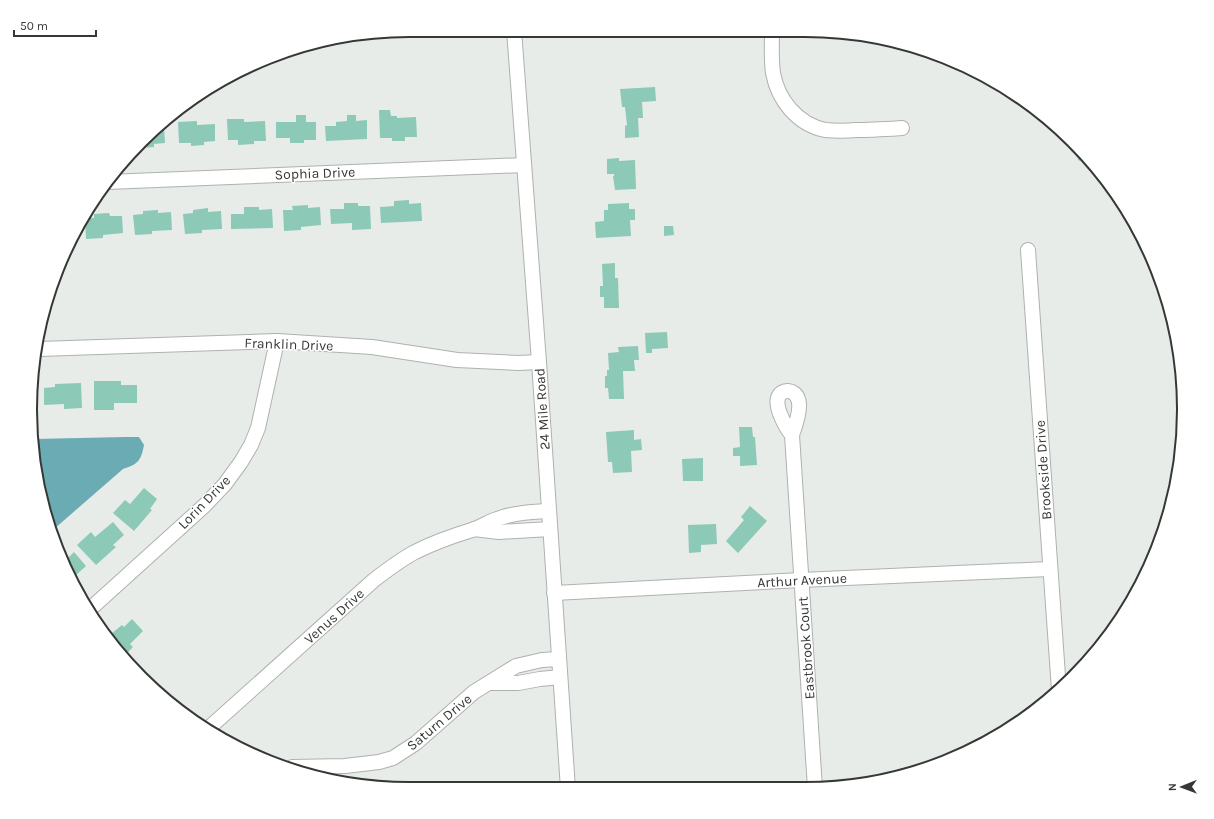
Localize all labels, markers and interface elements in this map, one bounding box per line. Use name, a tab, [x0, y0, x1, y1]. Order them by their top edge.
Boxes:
scale bar	[14, 12, 96, 38]
text: 50 m	[20, 19, 48, 33]
street label: Sophia Drive	[274, 164, 356, 183]
street label: Franklin Drive	[244, 334, 334, 355]
street label: 24 Mile Road	[531, 367, 554, 450]
street label: Brookside Drive	[1032, 419, 1055, 520]
street label: Lorin Drive	[175, 472, 234, 533]
street label: Arthur Avenue	[757, 570, 847, 591]
street label: Venus Drive	[301, 585, 368, 648]
street label: Eastbrook Court	[794, 596, 819, 700]
street label: Saturn Drive	[403, 690, 475, 754]
north arrow	[1162, 767, 1202, 807]
text: N	[1166, 783, 1179, 791]

